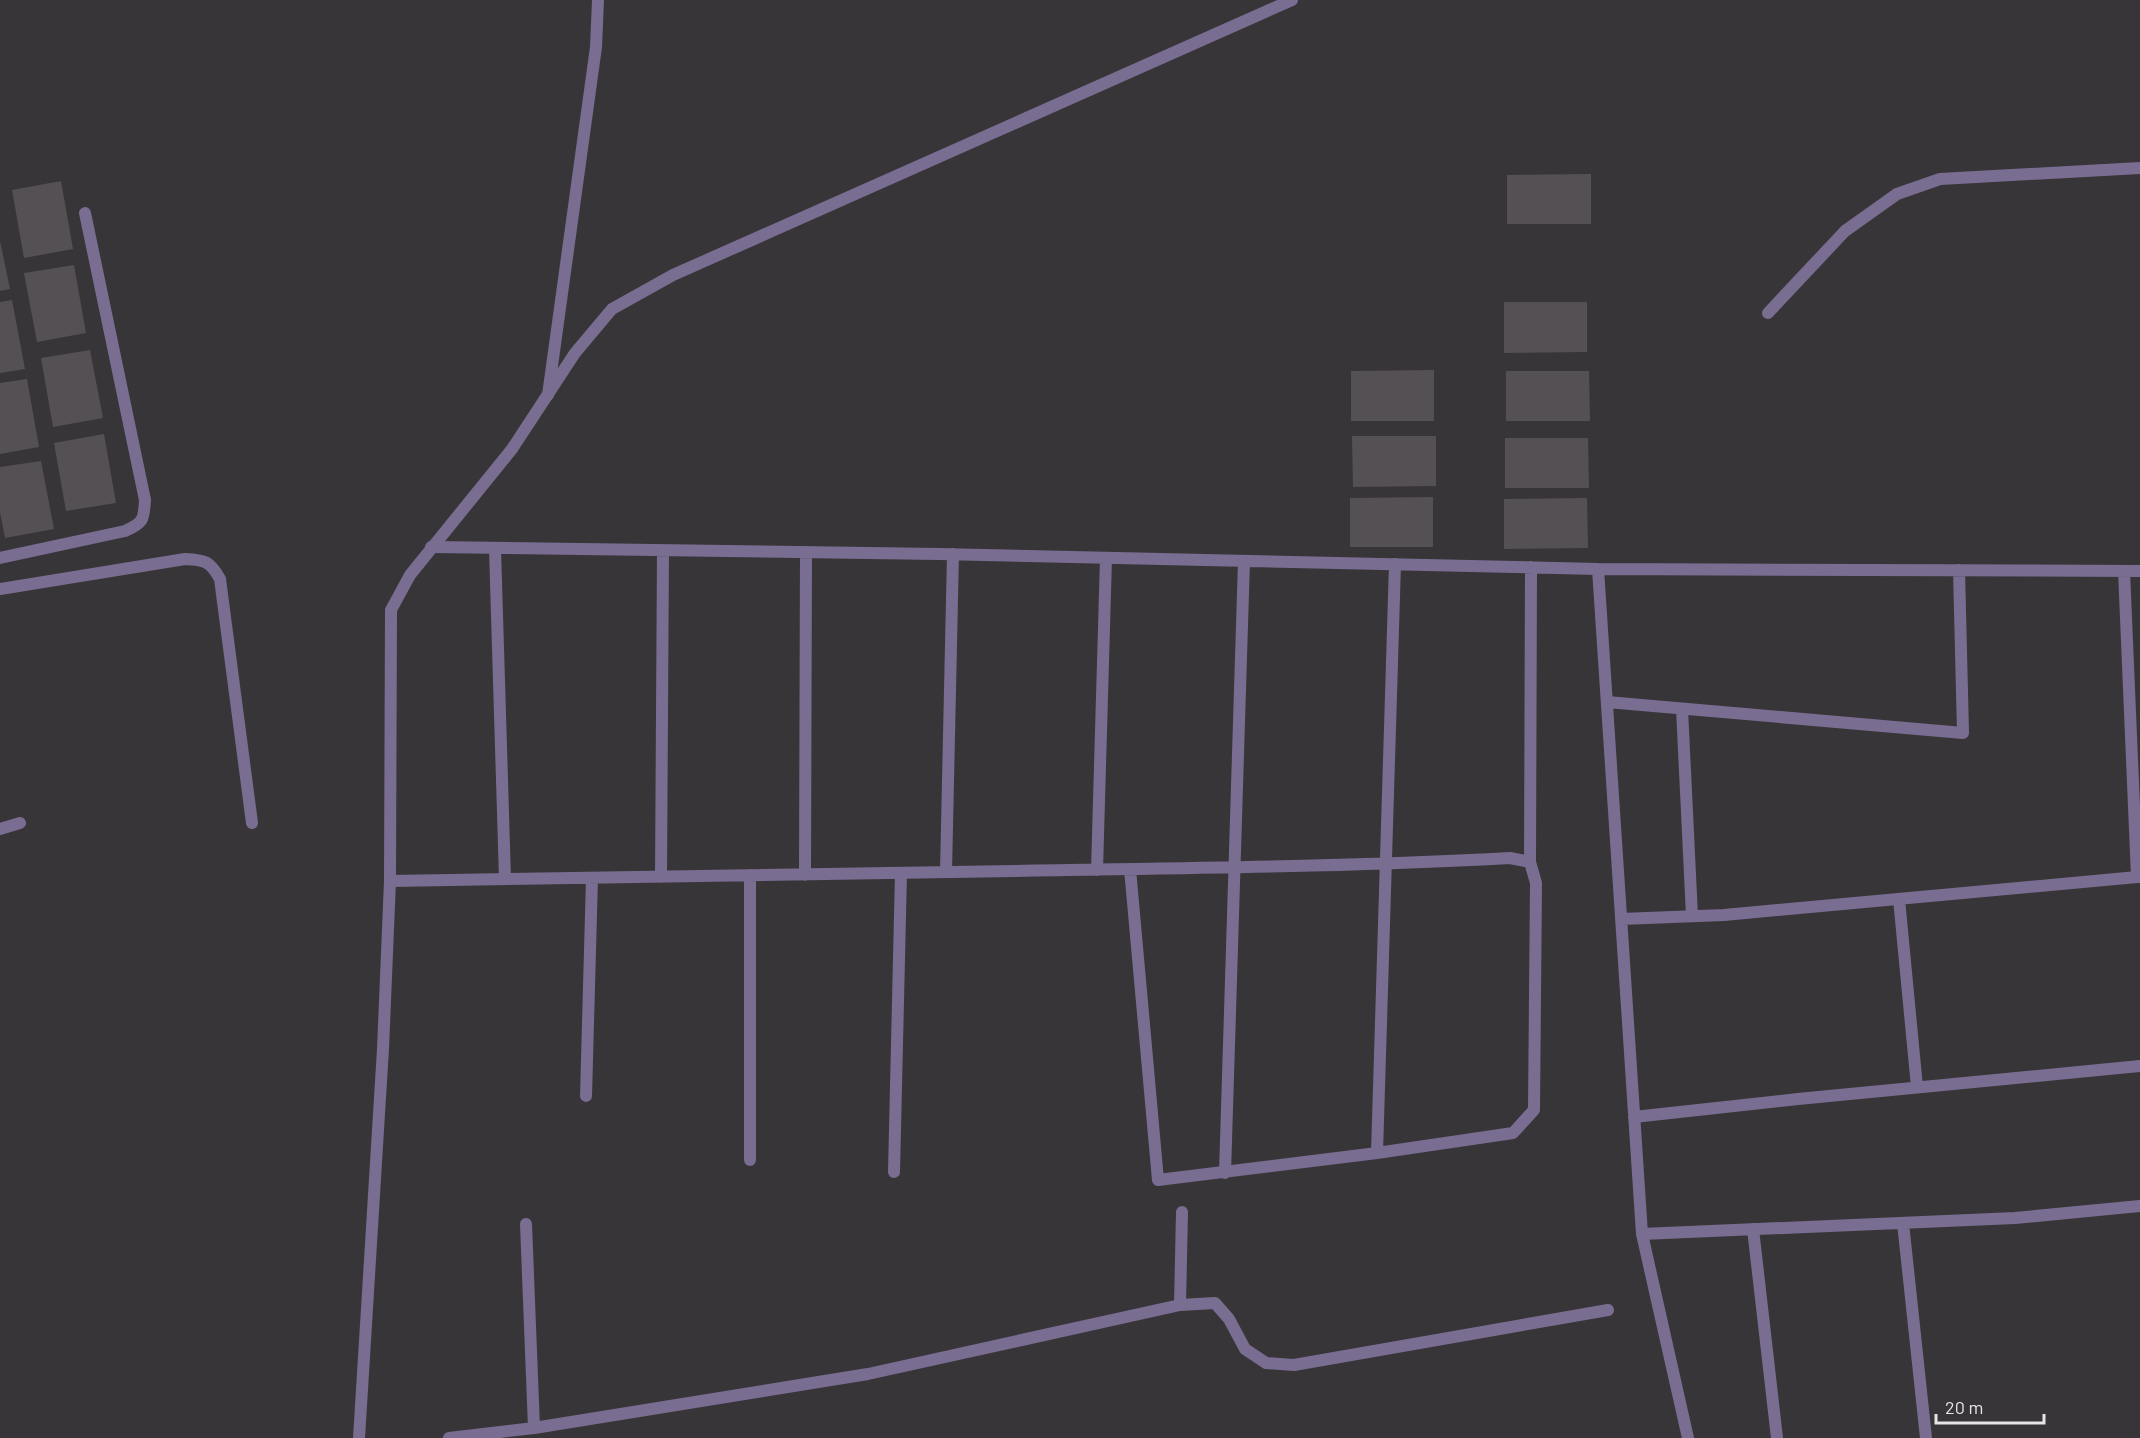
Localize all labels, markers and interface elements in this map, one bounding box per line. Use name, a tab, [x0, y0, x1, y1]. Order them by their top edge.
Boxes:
scale bar	[1936, 1387, 2044, 1425]
text: 20 m	[1945, 1396, 1983, 1418]

